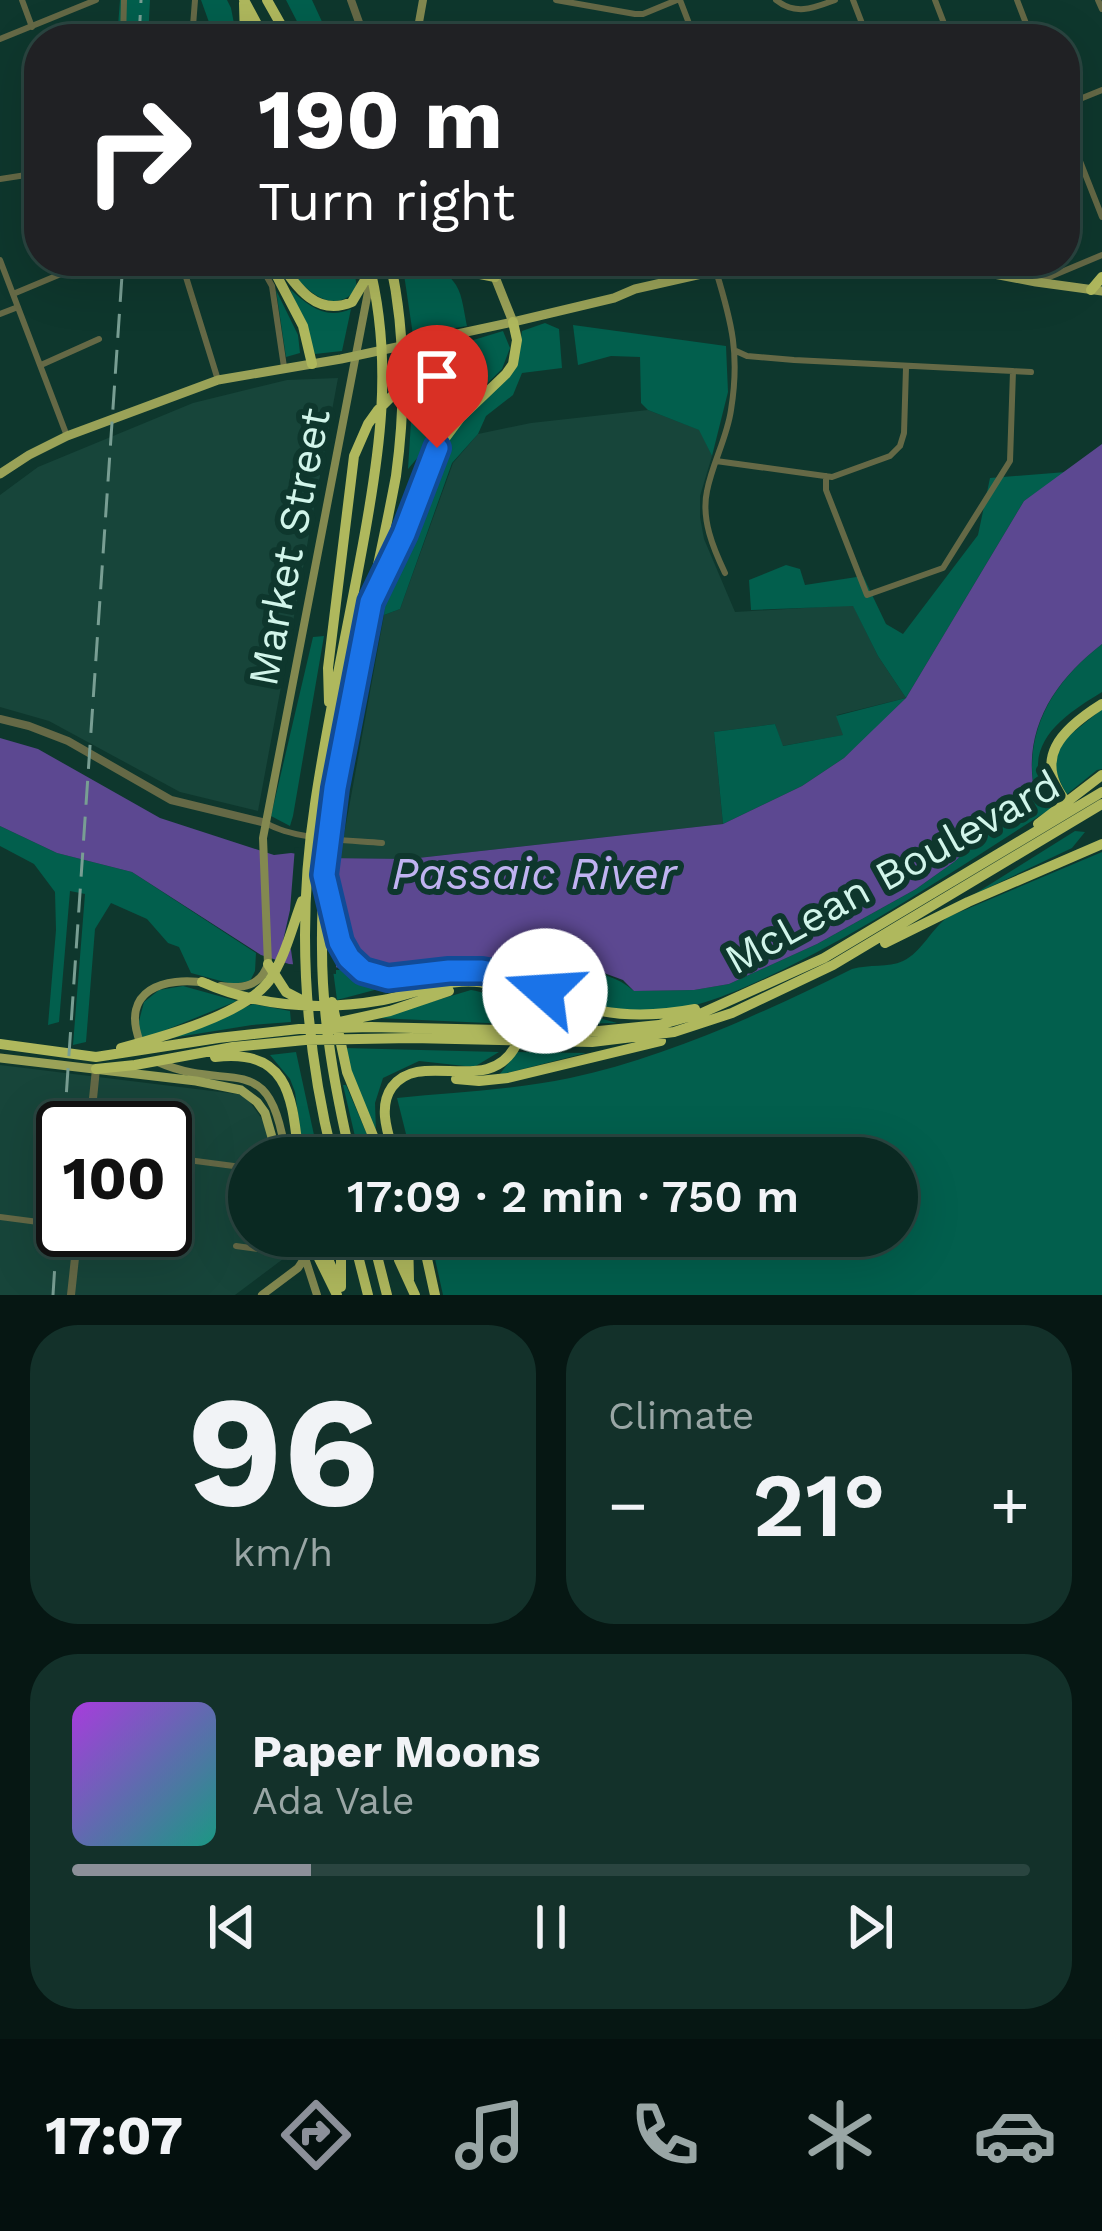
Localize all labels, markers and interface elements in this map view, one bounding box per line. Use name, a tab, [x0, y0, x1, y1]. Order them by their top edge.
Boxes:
text: 190 m	[258, 70, 503, 168]
icon: right	[60, 72, 216, 228]
text: Turn right	[258, 170, 515, 233]
pin	[386, 325, 488, 448]
icon: arrive	[404, 343, 470, 409]
street label: Market Street	[238, 404, 340, 690]
street label: McLean Boulevard	[716, 760, 1068, 984]
water label: Passaic River	[391, 847, 678, 900]
position arrow	[482, 928, 608, 1054]
speed limit sign: 100	[36, 1101, 192, 1257]
text: 17:09 · 2 min · 750 m	[347, 1170, 799, 1223]
text: 96	[187, 1360, 379, 1543]
text: Climate	[608, 1393, 754, 1438]
text: 21°	[752, 1452, 886, 1558]
text: −	[608, 1467, 648, 1544]
text: +	[990, 1467, 1030, 1544]
text: km/h	[233, 1530, 333, 1575]
text: Paper Moons	[252, 1725, 541, 1778]
text: Ada Vale	[252, 1778, 414, 1823]
icon: previous	[199, 1894, 265, 1960]
icon: pause	[518, 1894, 584, 1960]
icon: next	[837, 1894, 903, 1960]
icon: directions	[274, 2093, 358, 2177]
icon: music	[448, 2093, 532, 2177]
icon: phone	[623, 2093, 707, 2177]
icon: climate	[798, 2093, 882, 2177]
icon: car	[973, 2093, 1057, 2177]
text: 17:07	[45, 2104, 183, 2167]

